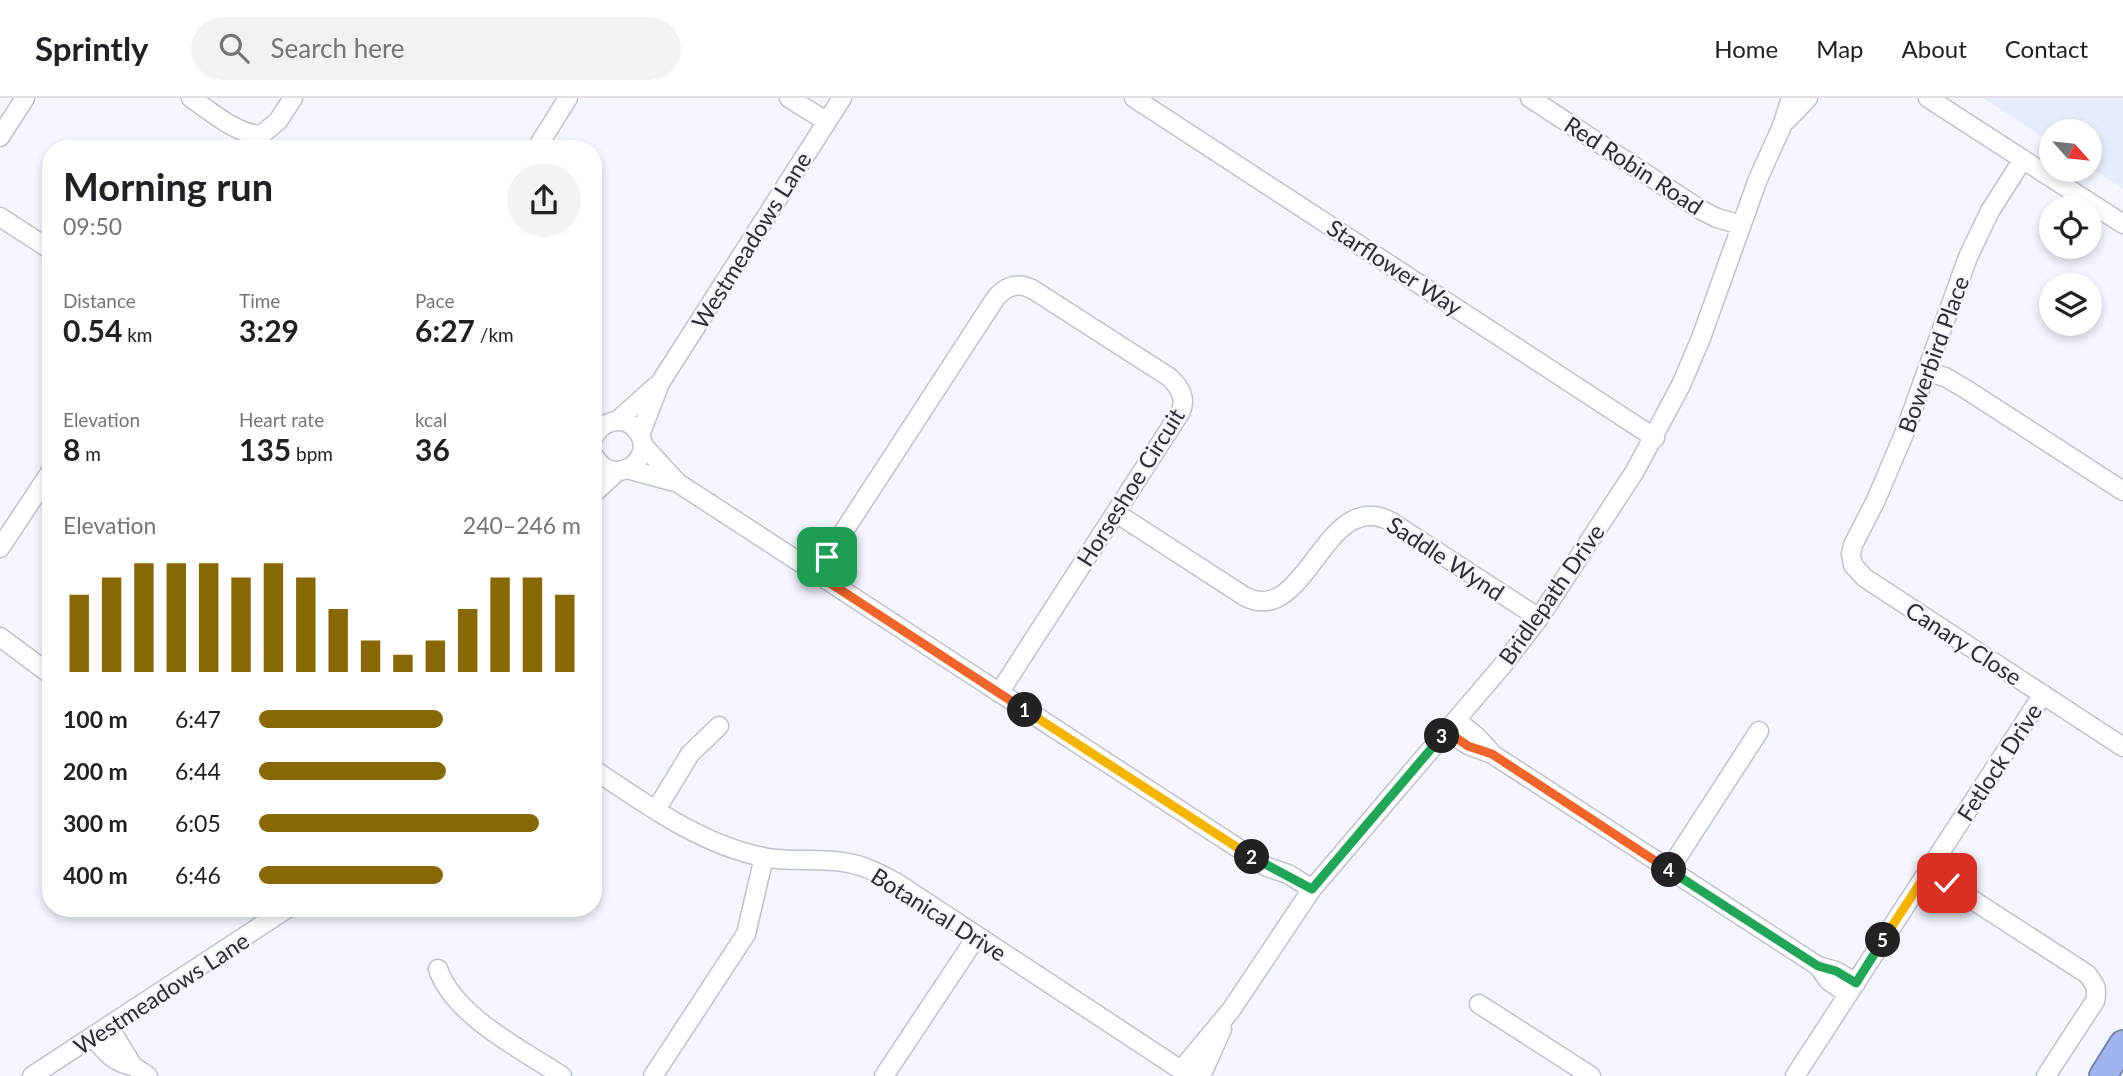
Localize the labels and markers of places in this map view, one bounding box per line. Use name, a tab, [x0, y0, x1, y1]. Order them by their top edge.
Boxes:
pin	[797, 527, 857, 587]
pin: 1	[1007, 692, 1042, 728]
pin: 3	[1424, 718, 1460, 754]
pin: 2	[1234, 840, 1270, 874]
pin: 4	[1652, 852, 1686, 888]
pin	[1917, 853, 1977, 913]
pin: 5	[1866, 922, 1900, 958]

